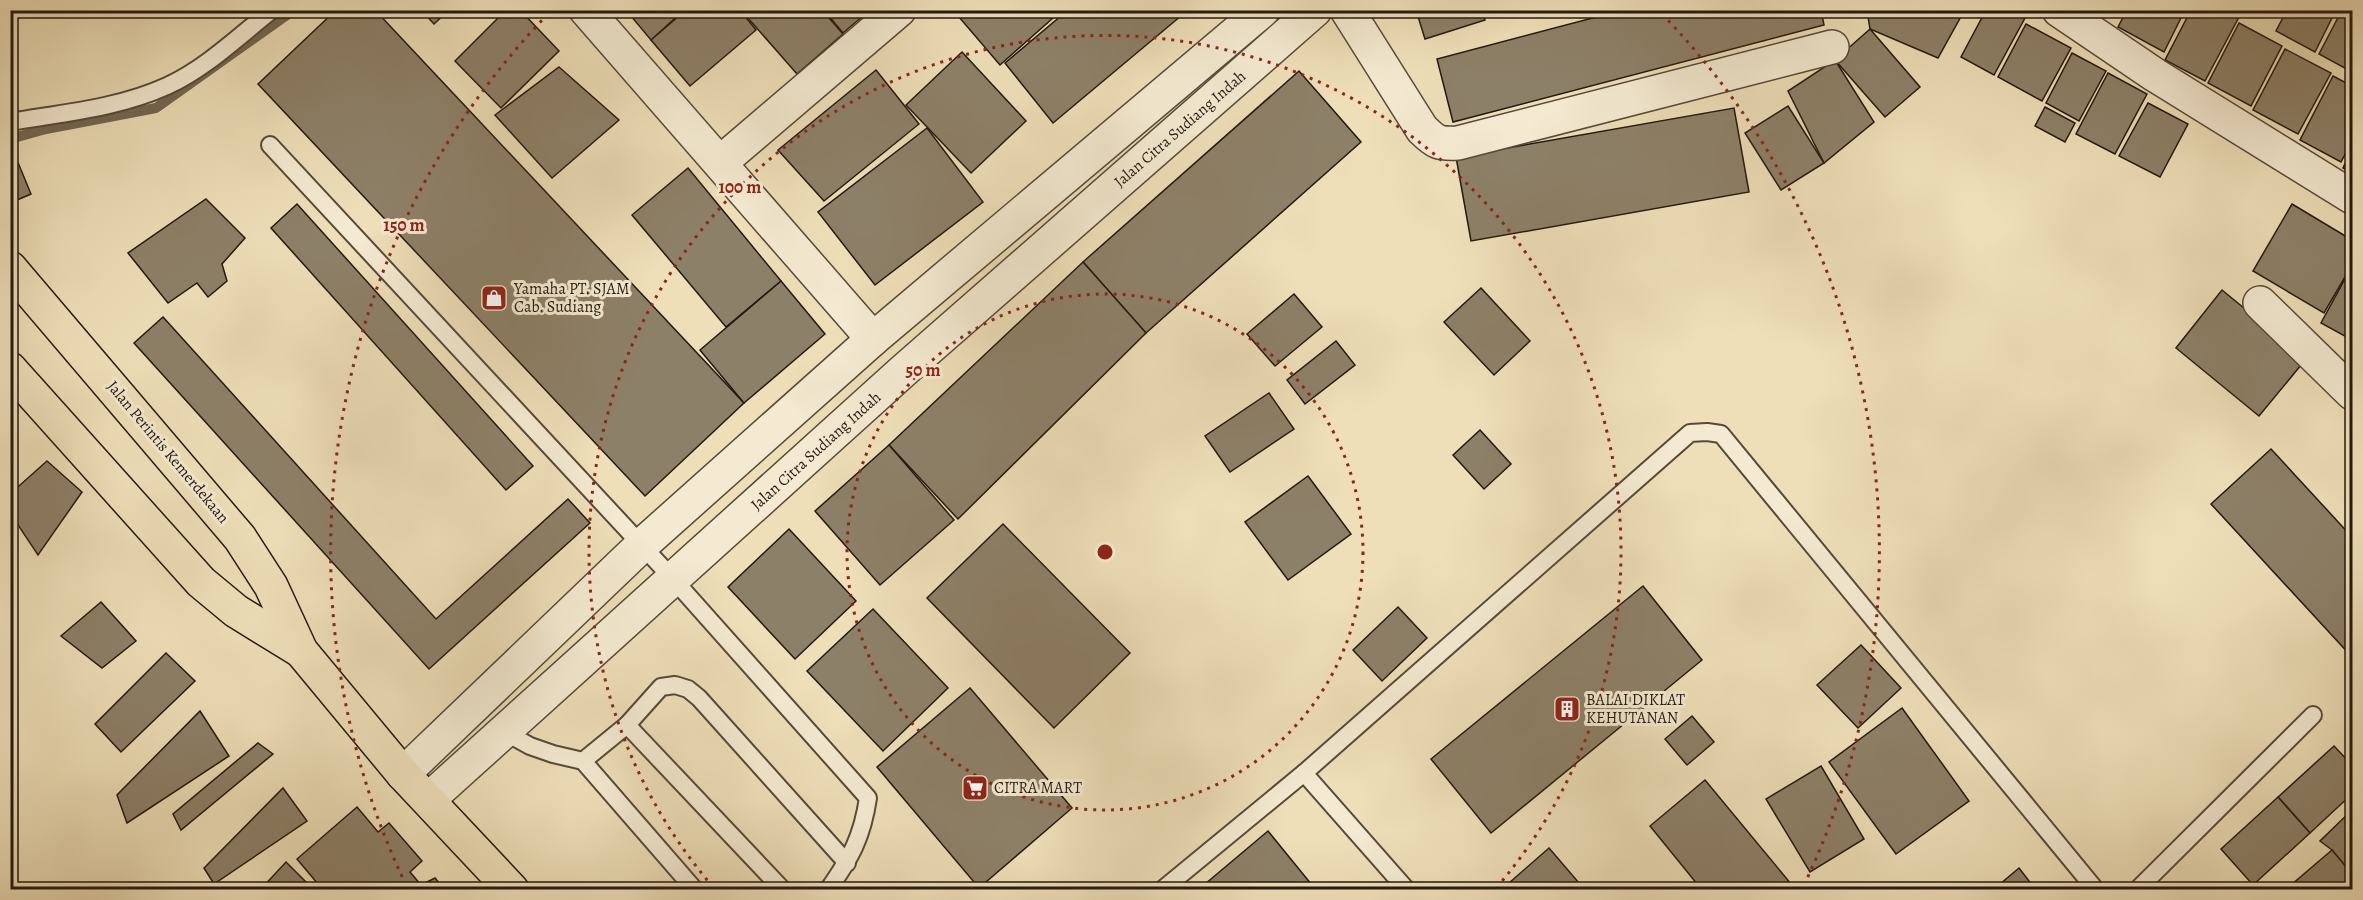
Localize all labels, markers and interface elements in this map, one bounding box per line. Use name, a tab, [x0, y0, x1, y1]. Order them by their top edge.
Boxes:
street label: Jalan Citra Sudiang Indah	[1109, 65, 1251, 192]
text: 100 m	[719, 175, 761, 199]
text: 150 m	[383, 213, 425, 237]
place label: Yamaha PT. SJAM Cab. Sudiang	[513, 278, 630, 318]
shop icon: Yamaha PT. SJAM Cab. Sudiang	[479, 283, 509, 313]
text: 50 m	[906, 358, 940, 382]
street label: Jalan Perintis Kemerdekaan	[102, 376, 234, 528]
street label: Jalan Citra Sudiang Indah	[746, 386, 886, 515]
centre of rings	[1095, 542, 1115, 562]
place label: BALAI DIKLAT KEHUTANAN	[1586, 689, 1685, 729]
building icon: BALAI DIKLAT KEHUTANAN	[1552, 694, 1582, 724]
supermarket icon: CITRA MART	[960, 773, 990, 803]
place label: CITRA MART	[994, 777, 1082, 799]

